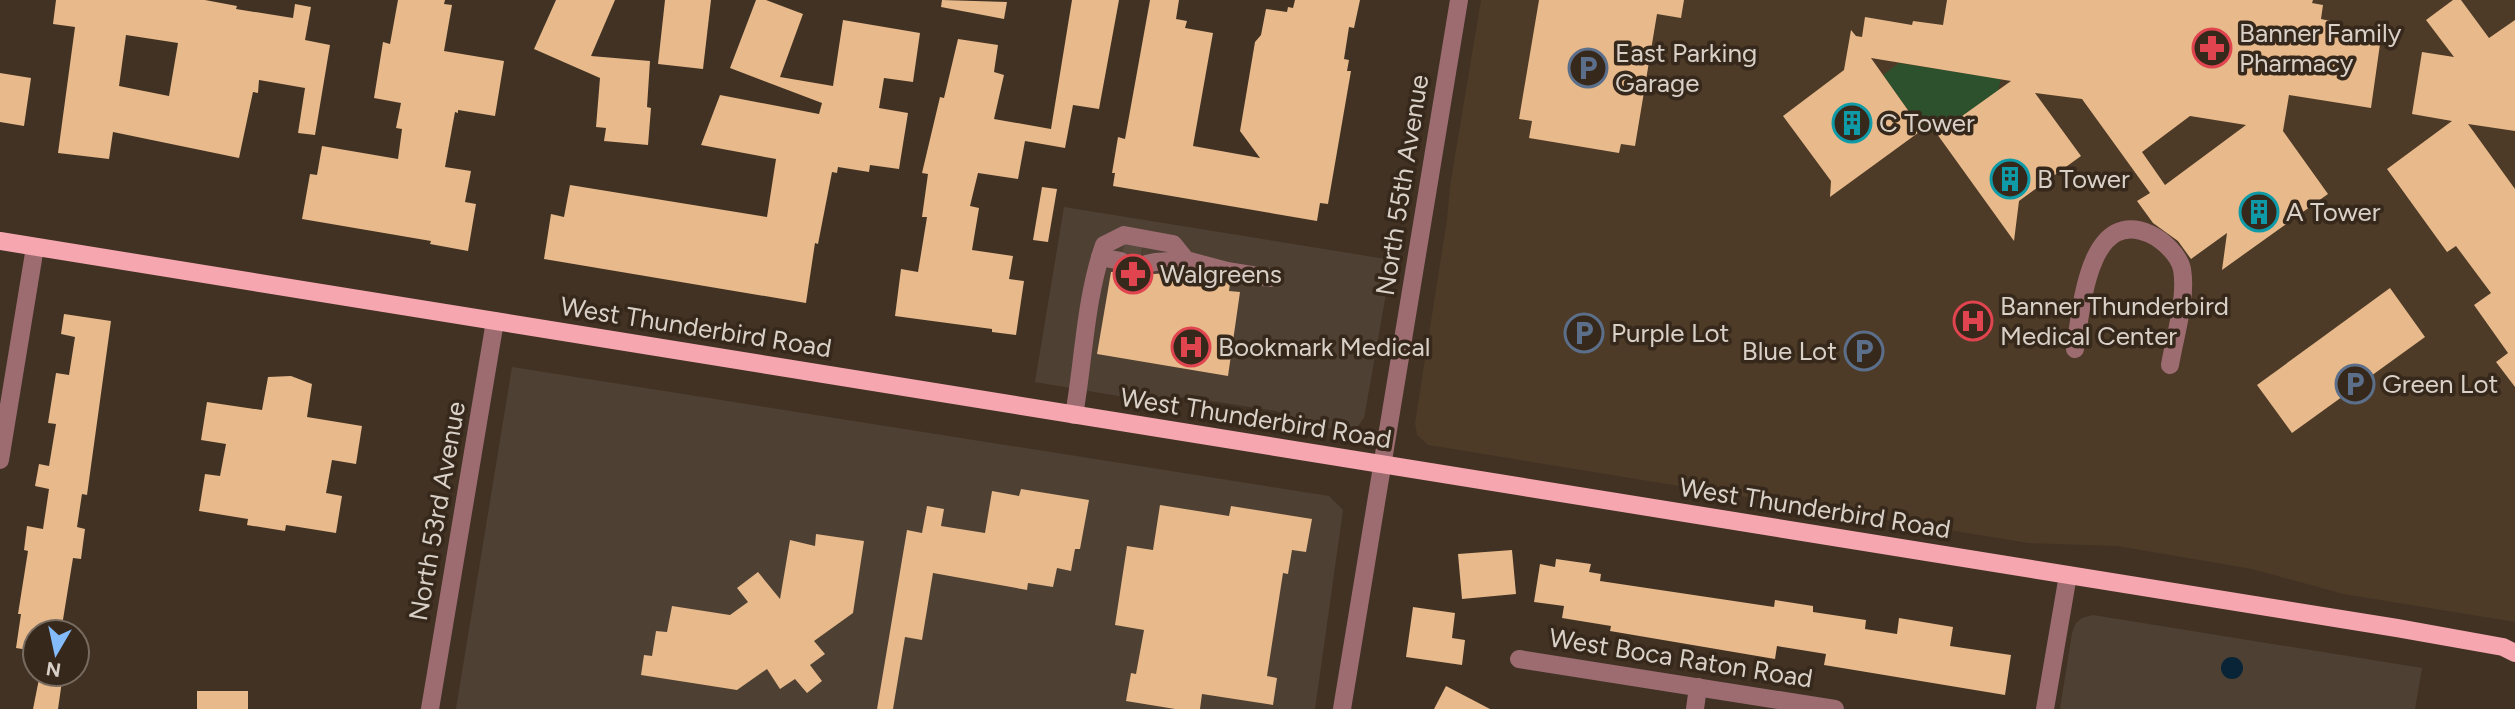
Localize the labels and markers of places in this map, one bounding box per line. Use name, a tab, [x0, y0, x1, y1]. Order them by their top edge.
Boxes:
place label: Banner Family Pharmacy	[2239, 17, 2402, 79]
pharmacy icon: Banner Family Pharmacy	[2191, 27, 2233, 69]
place label: East Parking Garage	[1615, 37, 1757, 99]
parking icon: East Parking Garage	[1567, 47, 1609, 89]
building icon: C Tower	[1831, 102, 1873, 144]
place label: C Tower	[1879, 107, 1975, 139]
building icon: B Tower	[1989, 158, 2031, 200]
place label: B Tower	[2037, 163, 2130, 195]
building icon: A Tower	[2238, 191, 2280, 233]
place label: A Tower	[2286, 196, 2381, 228]
pharmacy icon: Walgreens	[1112, 253, 1154, 295]
place label: Walgreens	[1160, 258, 1282, 290]
place label: Banner Thunderbird Medical Center	[2000, 290, 2229, 352]
hospital icon: Banner Thunderbird Medical Center	[1952, 300, 1994, 342]
parking icon: Purple Lot	[1563, 312, 1605, 354]
place label: Purple Lot	[1611, 317, 1730, 349]
hospital icon: Bookmark Medical	[1170, 326, 1212, 368]
parking icon: Blue Lot	[1843, 330, 1885, 372]
place label: Bookmark Medical	[1218, 331, 1430, 363]
place label: Blue Lot	[1742, 335, 1837, 367]
parking icon: Green Lot	[2334, 363, 2376, 405]
place label: Green Lot	[2382, 368, 2498, 400]

